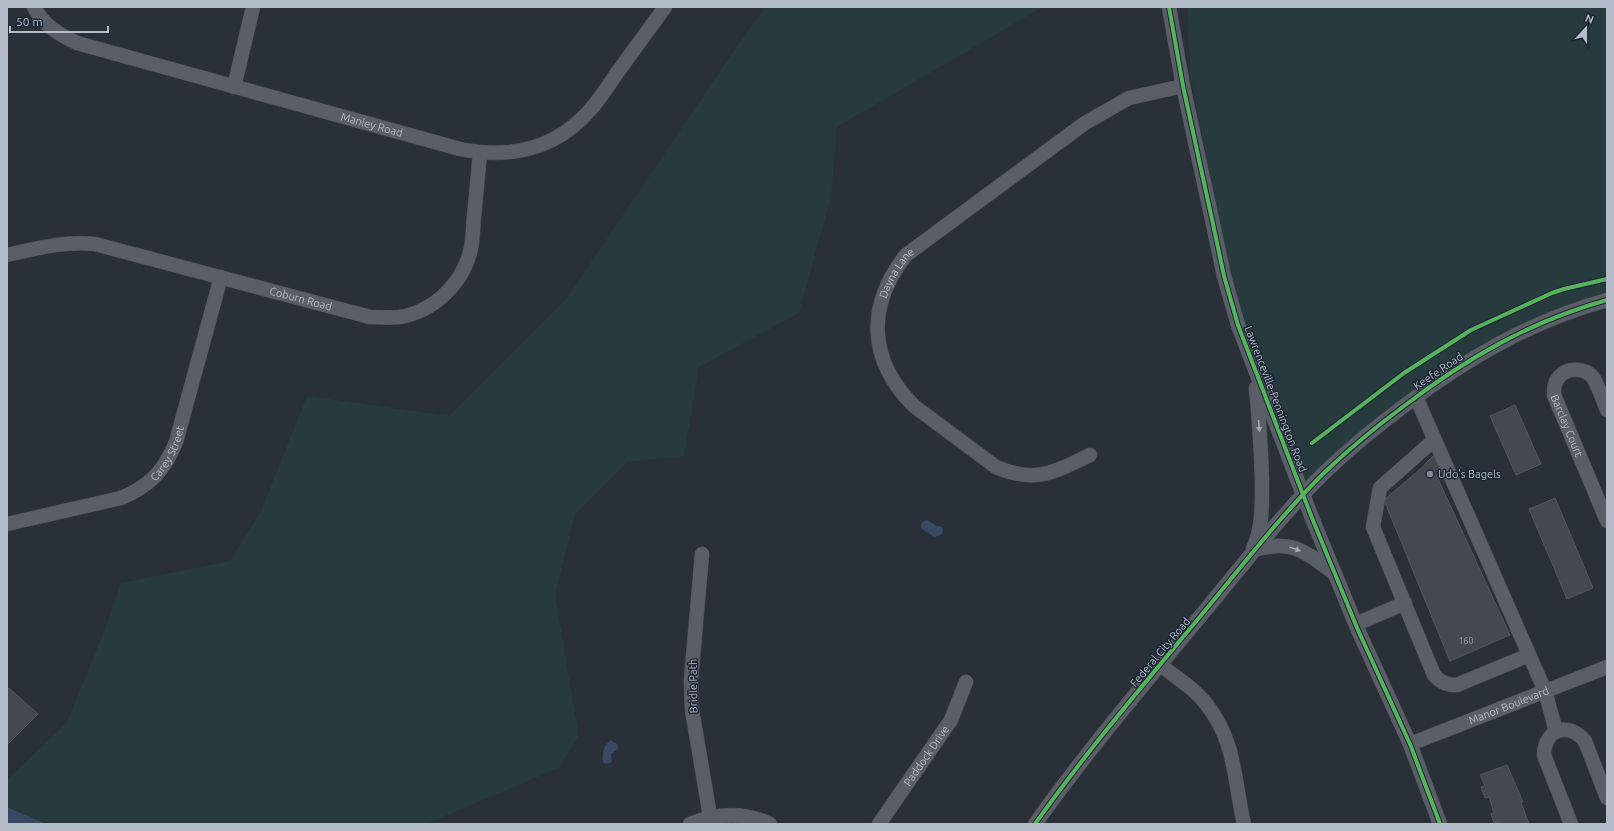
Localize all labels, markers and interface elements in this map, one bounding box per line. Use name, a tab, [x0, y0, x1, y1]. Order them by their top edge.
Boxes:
scale bar	[10, 8, 108, 34]
north arrow	[1566, 8, 1606, 48]
text: N	[1584, 12, 1596, 26]
text: 50 m	[16, 15, 43, 28]
street label: Manley Road	[340, 110, 404, 139]
street label: Dayna Lane	[877, 245, 916, 300]
street label: Coburn Road	[268, 285, 333, 313]
street label: Lawrenceville-Pennington Road	[1243, 324, 1309, 474]
street label: Keefe Road	[1411, 350, 1465, 392]
street label: Barclay Court	[1548, 393, 1586, 459]
one-way arrow	[1256, 420, 1263, 432]
street label: Carey Street	[148, 424, 186, 483]
place label: Udo's Bagels	[1438, 468, 1501, 480]
marker: Udo's Bagels	[1425, 469, 1435, 479]
one-way arrow	[1290, 546, 1302, 552]
street label: Federal City Road	[1128, 615, 1192, 689]
house number: 160	[1458, 636, 1474, 646]
street label: Bridle Path	[687, 659, 699, 713]
street label: Manor Boulevard	[1467, 684, 1550, 726]
street label: Paddock Drive	[901, 723, 951, 788]

